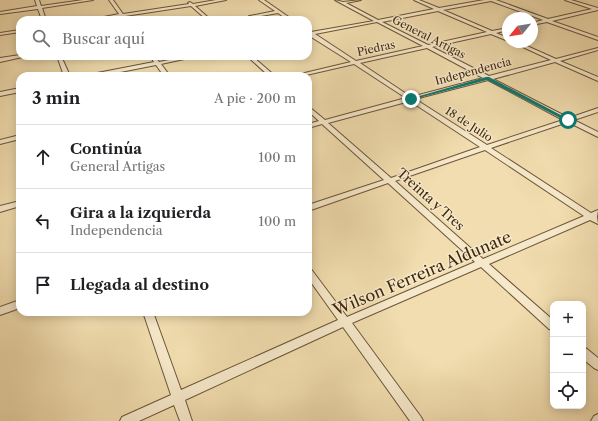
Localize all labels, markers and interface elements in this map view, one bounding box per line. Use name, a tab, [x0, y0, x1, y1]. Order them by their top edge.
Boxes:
street label: General Artigas	[390, 12, 468, 62]
north arrow	[502, 12, 538, 48]
search box	[16, 16, 312, 60]
icon: search	[30, 27, 52, 49]
text: Buscar aquí	[62, 29, 145, 48]
street label: Piedras	[356, 37, 397, 59]
street label: Independencia	[433, 54, 513, 88]
text: 3 min	[32, 88, 81, 108]
text: A pie · 200 m	[214, 90, 296, 106]
route end	[402, 90, 420, 108]
street label: 18 de Julio	[443, 103, 496, 145]
route start	[559, 111, 577, 129]
text: Continúa	[70, 139, 142, 158]
icon: ahead	[32, 146, 54, 168]
text: 100 m	[258, 149, 296, 165]
text: General Artigas	[70, 158, 165, 174]
street label: Treinta y Tres	[394, 165, 468, 234]
text: Gira a la izquierda	[70, 203, 211, 222]
icon: left	[32, 210, 54, 232]
text: 100 m	[258, 213, 296, 229]
text: Independencia	[70, 222, 163, 238]
street label: Wilson Ferreira Aldunate	[329, 226, 514, 320]
icon: arrive	[32, 274, 54, 296]
text: Llegada al destino	[70, 275, 209, 294]
map controls	[550, 301, 586, 409]
button: +	[550, 301, 586, 337]
button: −	[550, 337, 586, 373]
button: locate	[550, 373, 586, 409]

